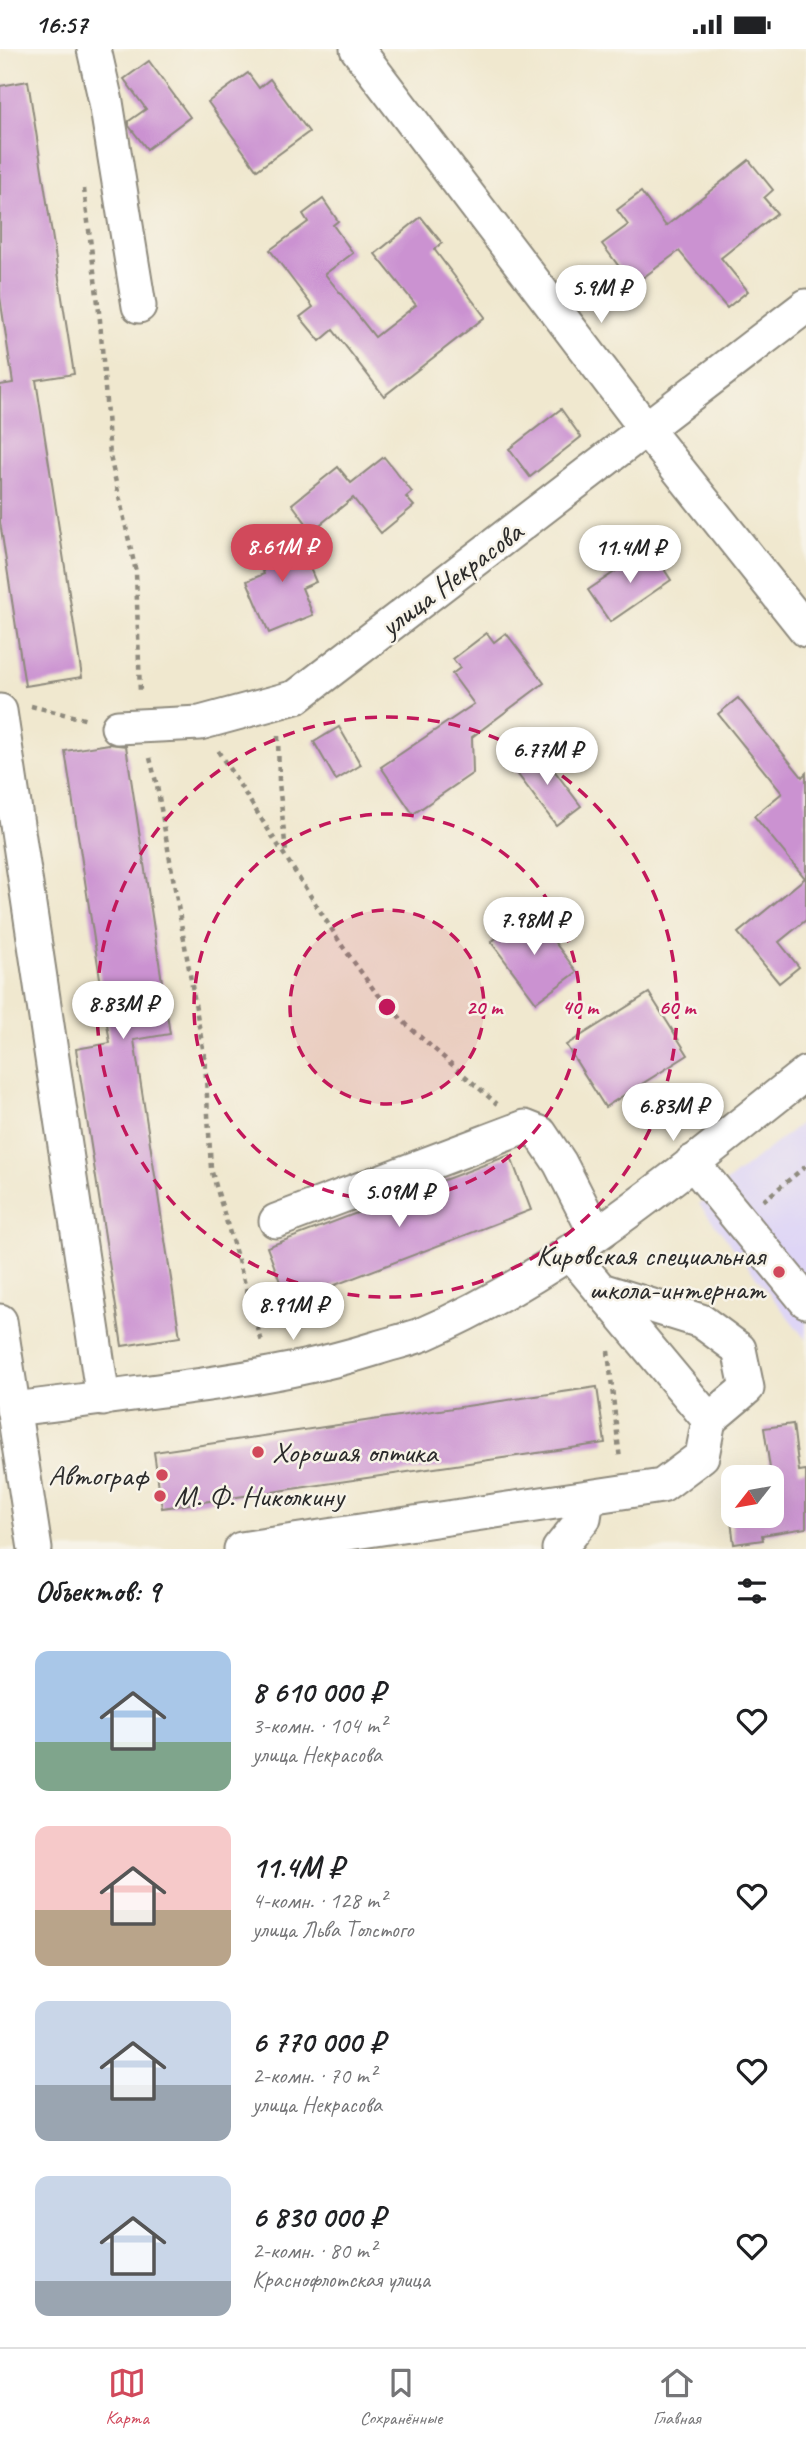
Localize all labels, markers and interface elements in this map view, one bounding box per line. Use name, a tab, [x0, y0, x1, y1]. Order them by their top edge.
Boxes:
text: 16:57	[35, 8, 87, 41]
pin: 5.9M ₽	[544, 265, 658, 325]
text: 5.9M ₽	[572, 273, 630, 302]
street label: улица Некрасова	[370, 512, 532, 646]
pin: 8.61M ₽	[217, 525, 347, 584]
pin: 11.4M ₽	[565, 525, 695, 585]
text: 8.61M ₽	[247, 532, 317, 561]
text: 11.4M ₽	[595, 533, 665, 562]
pin: 6.77M ₽	[482, 727, 612, 787]
text: 6.77M ₽	[512, 735, 582, 764]
pin: 7.98M ₽	[469, 897, 599, 957]
text: 7.98M ₽	[499, 905, 569, 934]
pin: 8.83M ₽	[58, 981, 188, 1041]
text: 8.83M ₽	[88, 989, 158, 1018]
text: 20 m	[466, 994, 504, 1020]
text: 40 m	[562, 994, 600, 1020]
text: 60 m	[659, 994, 697, 1020]
centre of rings	[375, 995, 399, 1019]
pin: 6.83M ₽	[608, 1083, 738, 1143]
text: 6.83M ₽	[638, 1091, 708, 1120]
pin: 5.09M ₽	[334, 1169, 464, 1229]
text: 5.09M ₽	[364, 1177, 434, 1206]
place label: Кировская специальная школа-интернат	[536, 1236, 768, 1308]
marker: Кировская специальная школа-интернат	[771, 1264, 787, 1280]
pin: 8.91M ₽	[228, 1283, 358, 1342]
text: 8.91M ₽	[258, 1290, 328, 1319]
place label: Хорошая оптика	[272, 1433, 439, 1471]
marker: Хорошая оптика	[250, 1444, 266, 1460]
place label: Автограф	[48, 1456, 150, 1494]
north arrow	[721, 1465, 784, 1528]
map controls	[721, 1465, 784, 1528]
marker: Автограф	[154, 1467, 170, 1483]
place label: М. Ф. Николкину	[174, 1477, 347, 1515]
marker: М. Ф. Николкину	[152, 1488, 168, 1504]
text: Объектов: 9	[35, 1572, 160, 1610]
icon: filters	[733, 1572, 771, 1610]
text: 8 610 000 ₽	[252, 1673, 384, 1711]
icon: home	[91, 1679, 175, 1763]
icon: heart	[733, 1702, 771, 1740]
text: 3-комн. · 104 m²	[252, 1711, 386, 1740]
text: улица Некрасова	[252, 1740, 382, 1769]
text: 11.4M ₽	[252, 1848, 343, 1886]
icon: home	[91, 1854, 175, 1938]
icon: heart	[733, 1877, 771, 1915]
text: 4-комн. · 128 m²	[252, 1886, 386, 1915]
text: улица Льва Толстого	[252, 1915, 413, 1944]
text: 6 770 000 ₽	[252, 2023, 384, 2061]
icon: home	[91, 2029, 175, 2113]
icon: heart	[733, 2052, 771, 2090]
text: 2-комн. · 70 m²	[252, 2061, 376, 2090]
text: улица Некрасова	[252, 2090, 382, 2119]
text: 6 830 000 ₽	[252, 2198, 384, 2236]
icon: home	[91, 2204, 175, 2288]
icon: heart	[733, 2227, 771, 2265]
text: 2-комн. · 80 m²	[252, 2236, 376, 2265]
text: Краснофлотская улица	[252, 2265, 430, 2294]
tab: Карта	[105, 2364, 149, 2430]
tab: Сохранённые	[360, 2364, 442, 2430]
tab: Главная	[653, 2364, 701, 2430]

